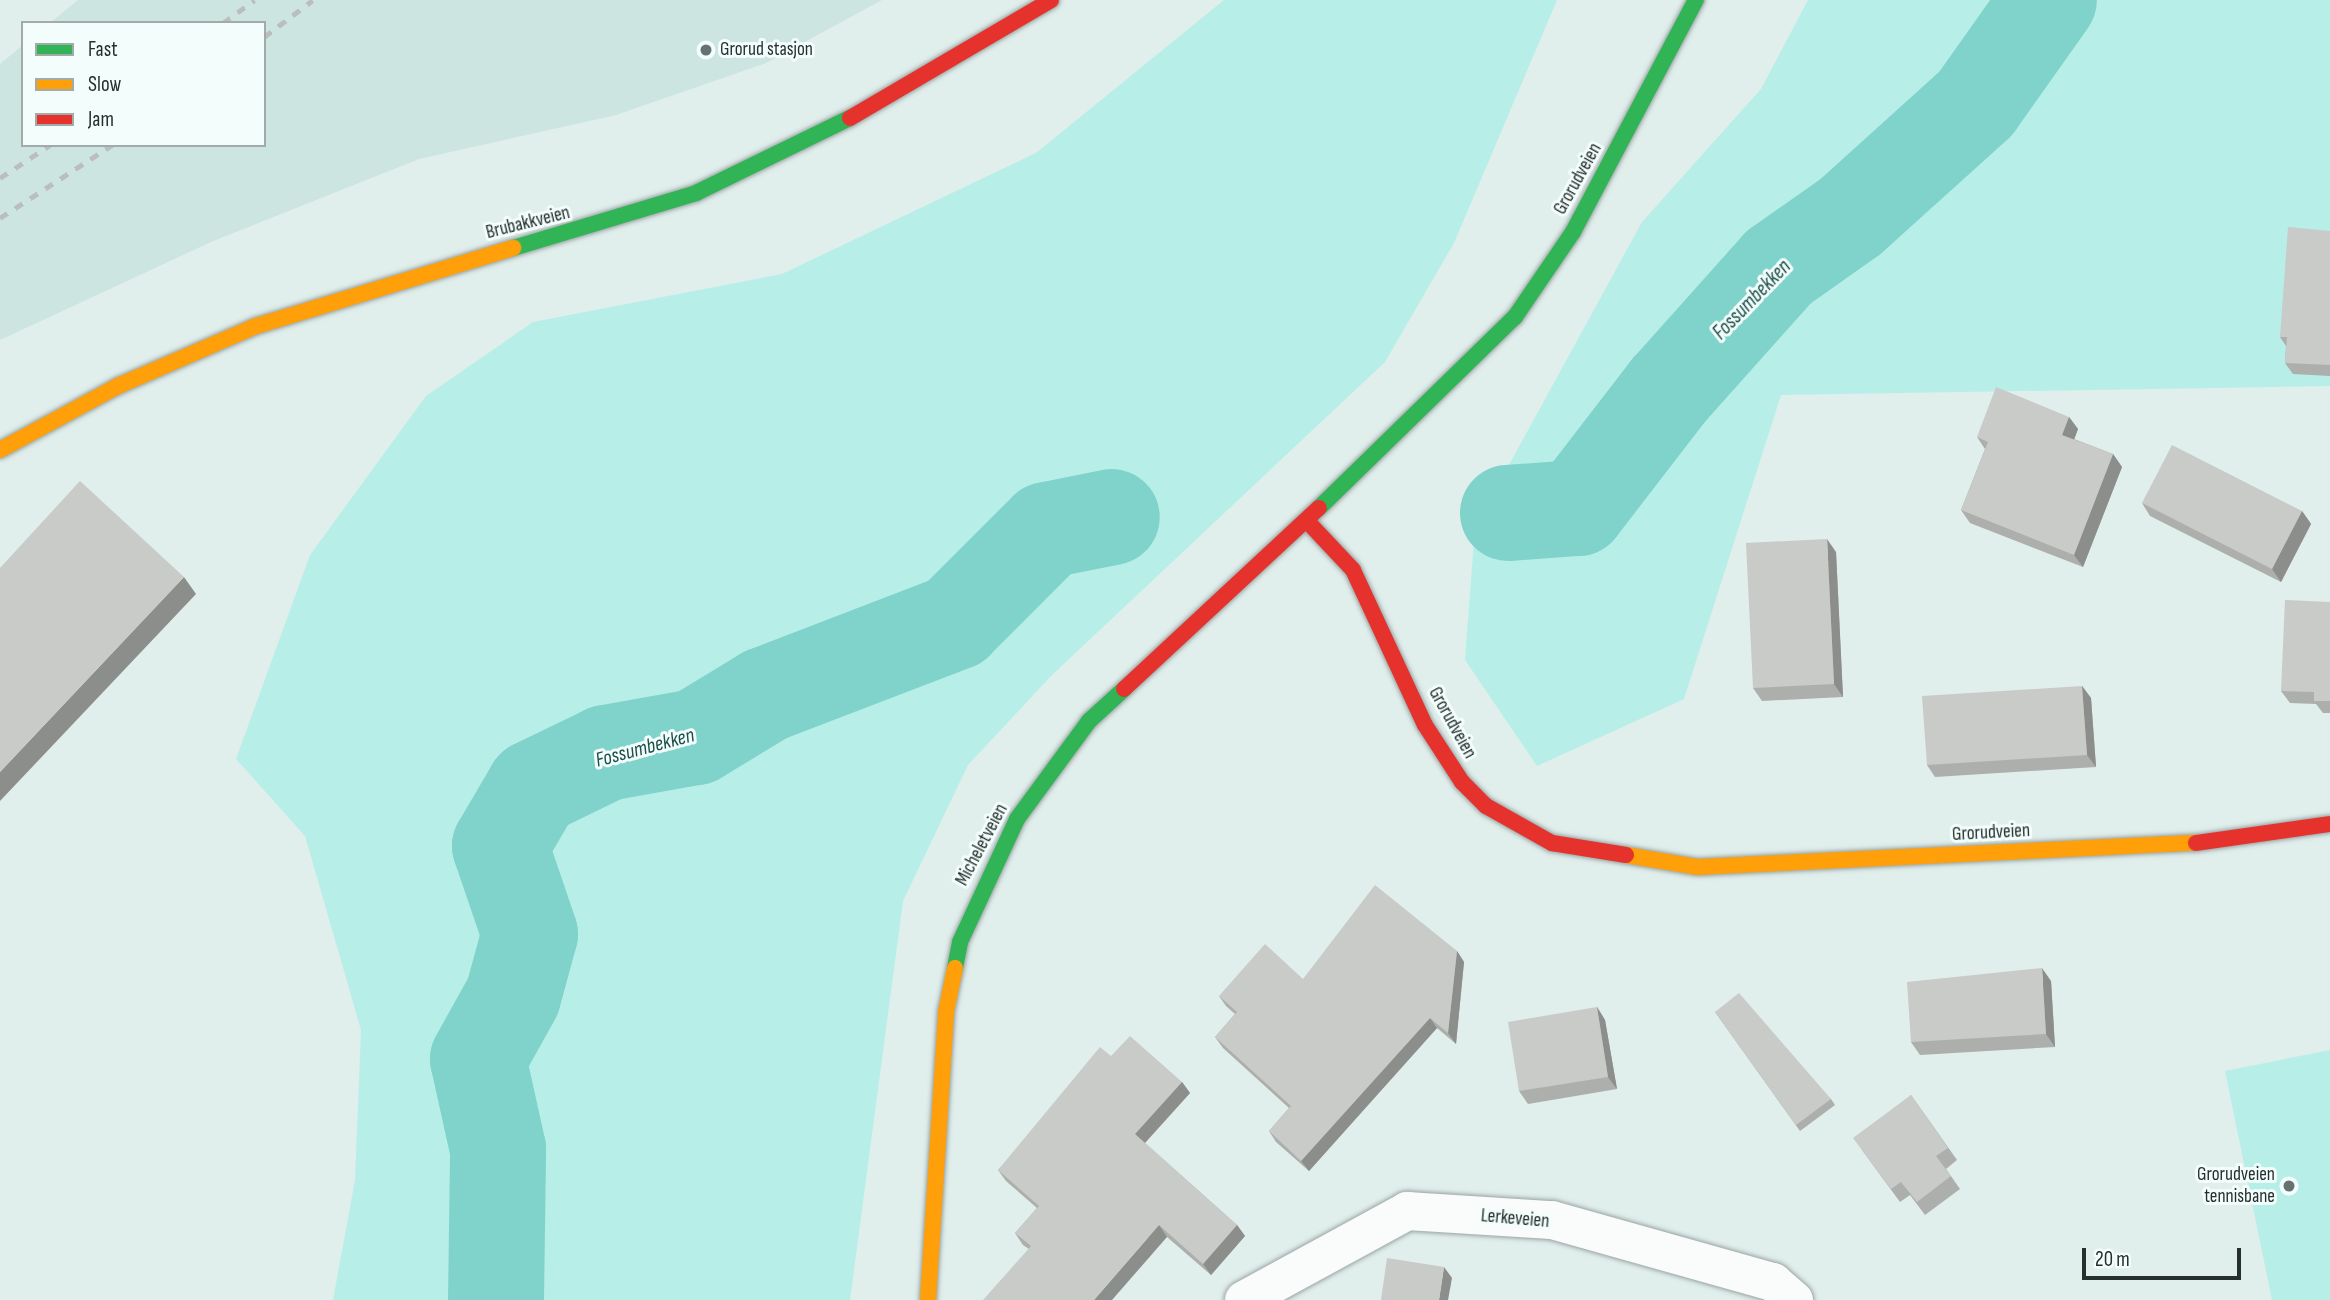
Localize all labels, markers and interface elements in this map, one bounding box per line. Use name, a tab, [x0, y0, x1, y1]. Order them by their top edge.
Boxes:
legend	[21, 21, 266, 147]
text: Fast	[88, 37, 118, 62]
place label: Grorud stasjon	[720, 39, 813, 61]
marker: Grorud stasjon	[698, 42, 714, 58]
text: Slow	[88, 72, 121, 97]
text: Jam	[88, 107, 114, 132]
street label: Grorudveien	[1549, 139, 1607, 219]
street label: Brubakkveien	[484, 202, 572, 244]
water label: Fossumbekken	[1708, 255, 1796, 345]
street label: Grorudveien	[1423, 683, 1481, 763]
water label: Fossumbekken	[593, 723, 697, 773]
street label: Micheletveien	[951, 800, 1013, 890]
street label: Grorudveien	[1951, 820, 2031, 846]
place label: Grorudveien tennisbane	[2197, 1164, 2275, 1208]
marker: Grorudveien tennisbane	[2281, 1178, 2297, 1194]
street label: Lerkeveien	[1480, 1205, 1550, 1233]
scale bar	[2085, 1234, 2244, 1278]
text: 20 m	[2095, 1247, 2130, 1272]

